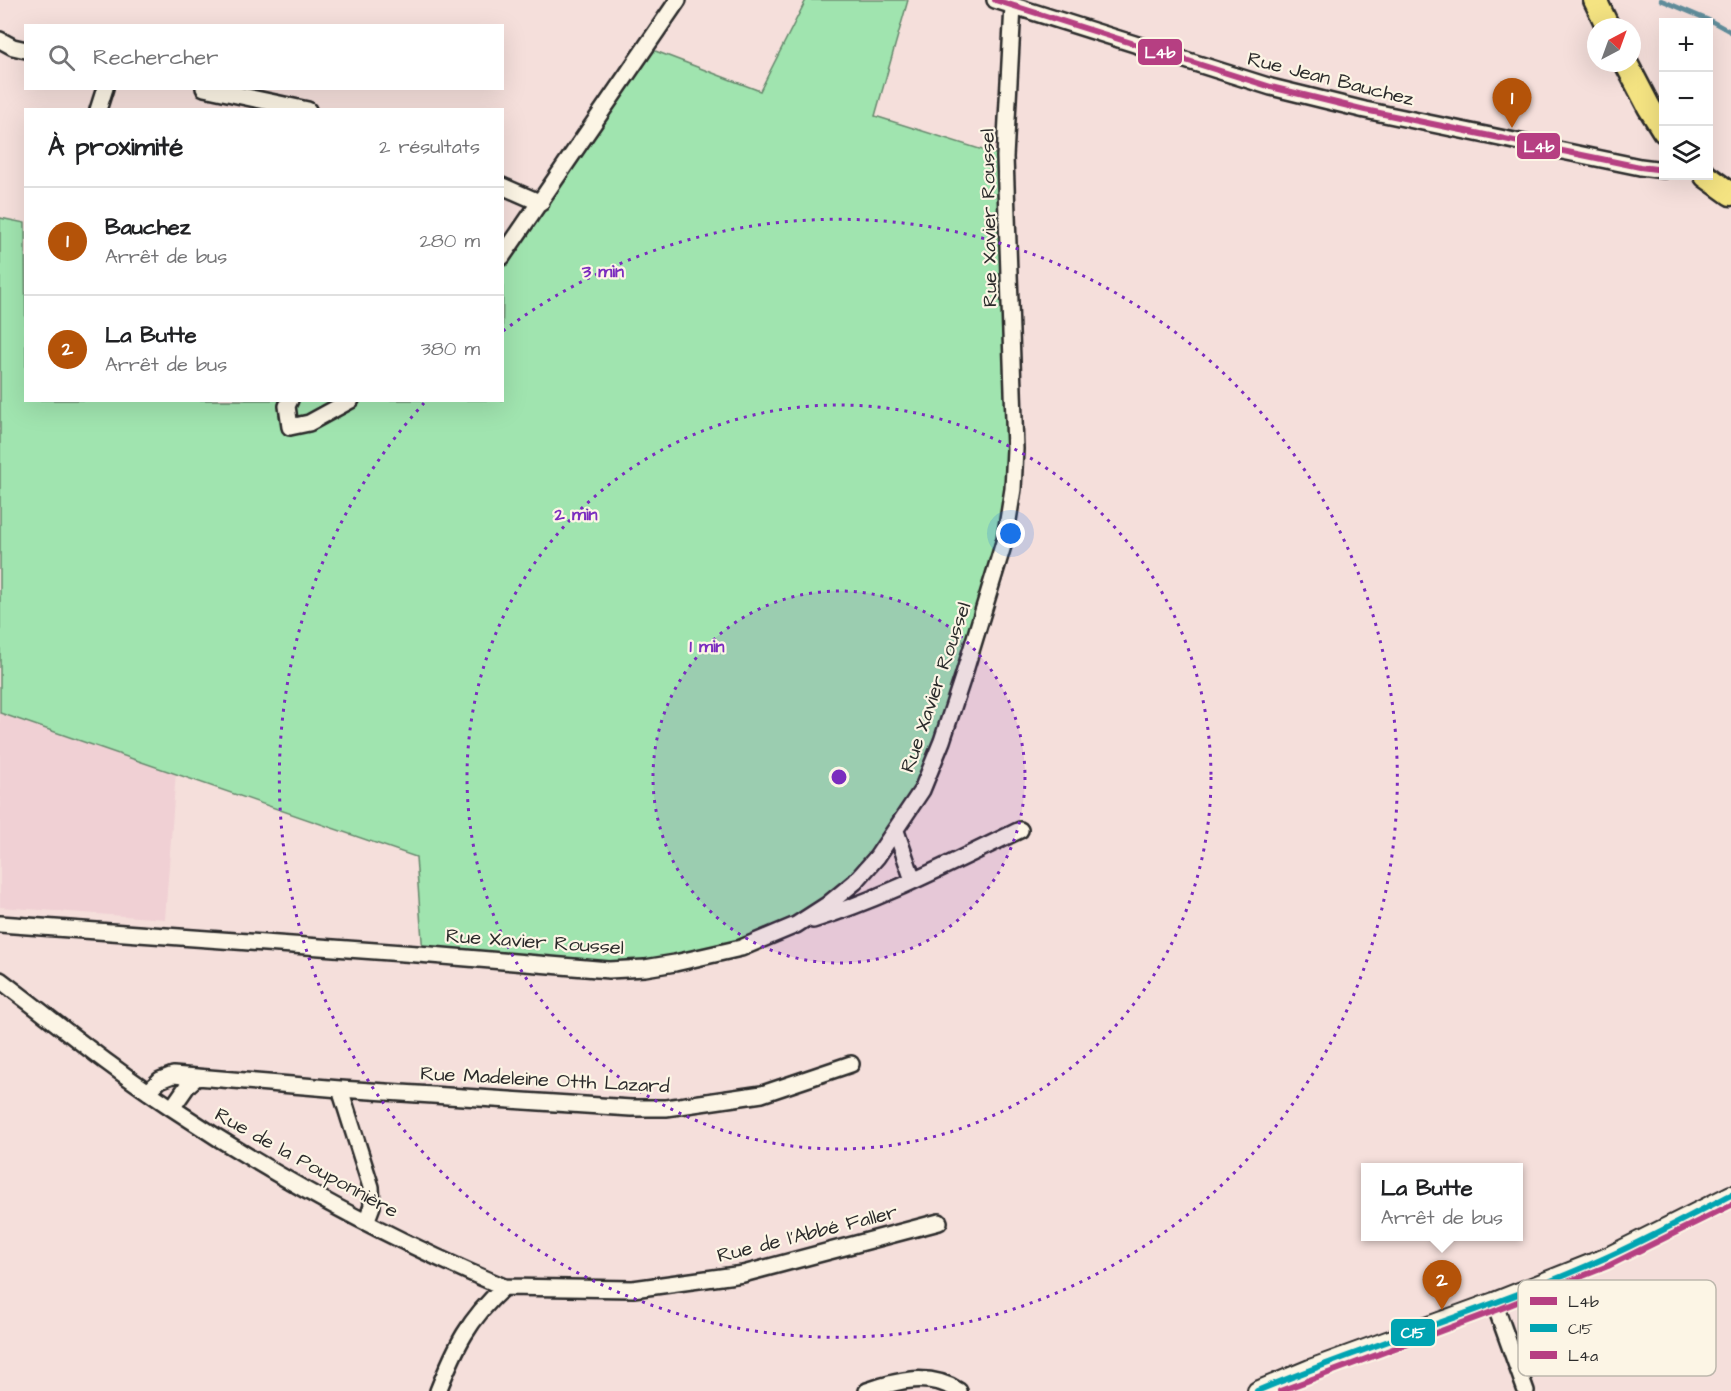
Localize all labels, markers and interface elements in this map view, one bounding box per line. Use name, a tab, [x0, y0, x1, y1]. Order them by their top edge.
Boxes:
north arrow	[1587, 18, 1641, 72]
map controls	[1659, 18, 1713, 180]
button: +	[1659, 18, 1713, 72]
search box	[24, 24, 504, 90]
line badge: L4b	[1137, 38, 1183, 66]
icon: search	[45, 41, 78, 74]
text: Rechercher	[93, 42, 218, 73]
text: L4b	[1145, 42, 1175, 64]
street label: Rue Jean Bauchez	[1245, 45, 1417, 113]
button: −	[1659, 72, 1713, 126]
pin: 1	[1492, 78, 1532, 128]
button: layers	[1659, 126, 1713, 180]
text: À proximité	[48, 129, 183, 165]
street label: Rue Xavier Roussel	[973, 129, 1005, 307]
line badge: L4b	[1516, 132, 1561, 160]
text: 2 résultats	[379, 133, 480, 161]
text: L4b	[1524, 136, 1554, 158]
text: Bauchez	[105, 212, 191, 243]
text: 1	[66, 227, 69, 255]
text: 280 m	[419, 227, 480, 255]
text: Arrêt de bus	[105, 243, 227, 271]
text: 3 min	[581, 259, 624, 284]
text: La Butte	[105, 320, 197, 351]
text: 2	[62, 335, 73, 363]
text: 380 m	[421, 335, 480, 363]
text: Arrêt de bus	[105, 351, 227, 379]
text: 2 min	[553, 502, 598, 527]
your location	[996, 519, 1025, 548]
street label: Rue Xavier Roussel	[894, 598, 978, 776]
text: 1 min	[689, 634, 725, 659]
centre of rings	[829, 767, 849, 787]
street label: Rue Xavier Roussel	[445, 922, 625, 962]
street label: Rue Madeleine Otth Lazard	[420, 1059, 670, 1101]
street label: Rue de la Pouponnière	[210, 1101, 403, 1225]
popup	[1361, 1163, 1523, 1241]
text: La Butte	[1381, 1173, 1473, 1204]
street label: Rue de l'Abbé Faller	[714, 1198, 900, 1270]
text: Arrêt de bus	[1381, 1204, 1503, 1232]
pin: 2	[1422, 1260, 1462, 1310]
legend	[1518, 1280, 1716, 1376]
text: L4b	[1568, 1291, 1599, 1313]
line badge: C15	[1390, 1318, 1436, 1347]
text: C15	[1568, 1318, 1593, 1340]
text: C15	[1401, 1322, 1426, 1344]
text: L4a	[1568, 1345, 1598, 1367]

